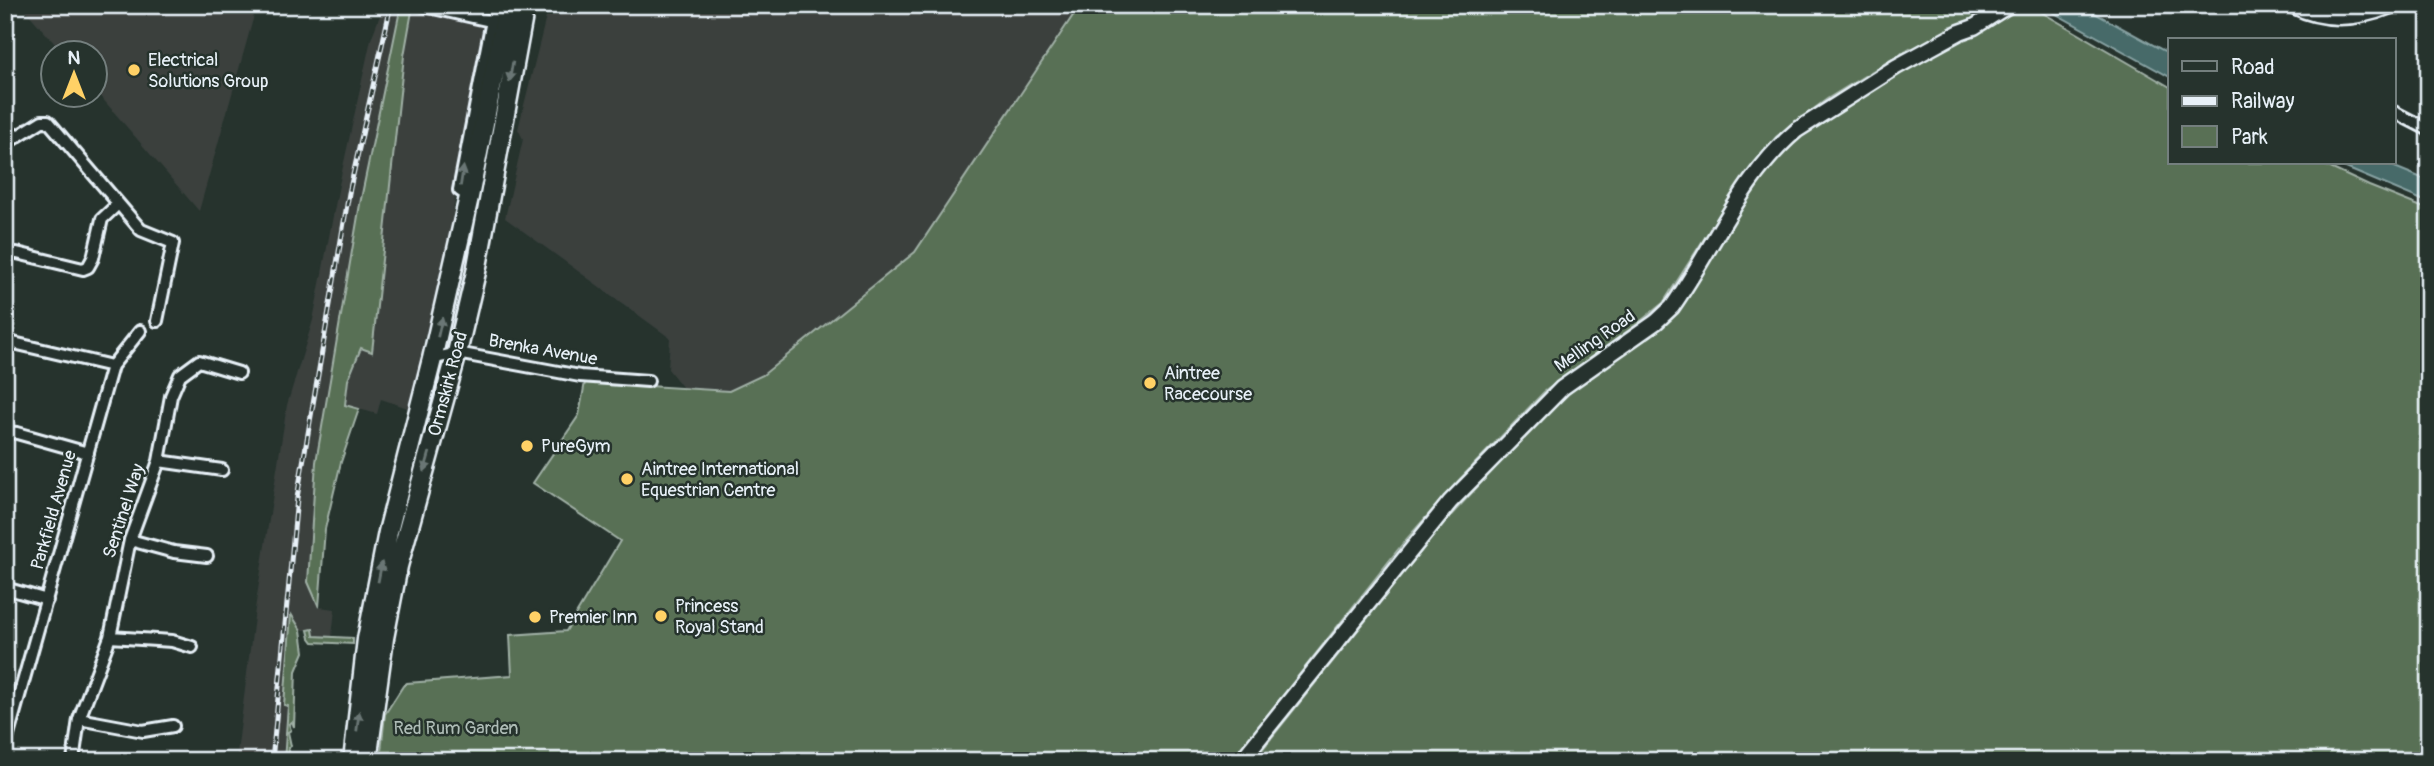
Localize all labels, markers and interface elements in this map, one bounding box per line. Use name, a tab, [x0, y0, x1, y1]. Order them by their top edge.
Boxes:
north arrow	[38, 38, 108, 108]
legend	[2168, 38, 2396, 164]
text: N	[68, 46, 81, 70]
place label: Electrical Solutions Group	[148, 49, 268, 93]
text: Road	[2231, 54, 2275, 81]
one-way arrow	[505, 61, 516, 83]
marker: Electrical Solutions Group	[126, 62, 142, 78]
text: Railway	[2231, 88, 2295, 115]
text: Park	[2231, 124, 2268, 151]
one-way arrow	[457, 165, 468, 187]
street label: Melling Road	[1550, 305, 1640, 377]
one-way arrow	[434, 316, 445, 338]
street label: Ormskirk Road	[423, 329, 473, 439]
street label: Brenka Avenue	[487, 329, 599, 371]
place label: Aintree Racecourse	[1164, 362, 1252, 406]
marker: Aintree Racecourse	[1142, 375, 1158, 391]
place label: PureGym	[541, 435, 611, 458]
marker: PureGym	[519, 438, 535, 454]
street label: Parkfield Avenue	[26, 447, 82, 572]
one-way arrow	[422, 452, 432, 473]
place label: Aintree International Equestrian Centre	[641, 458, 799, 502]
street label: Sentinel Way	[98, 461, 150, 561]
marker: Aintree International Equestrian Centre	[619, 471, 635, 487]
one-way arrow	[374, 561, 385, 583]
place label: Princess Royal Stand	[675, 595, 764, 639]
place label: Premier Inn	[549, 606, 637, 629]
marker: Princess Royal Stand	[653, 608, 669, 624]
marker: Premier Inn	[527, 609, 543, 625]
one-way arrow	[352, 710, 363, 732]
park label: Red Rum Garden	[394, 717, 518, 740]

